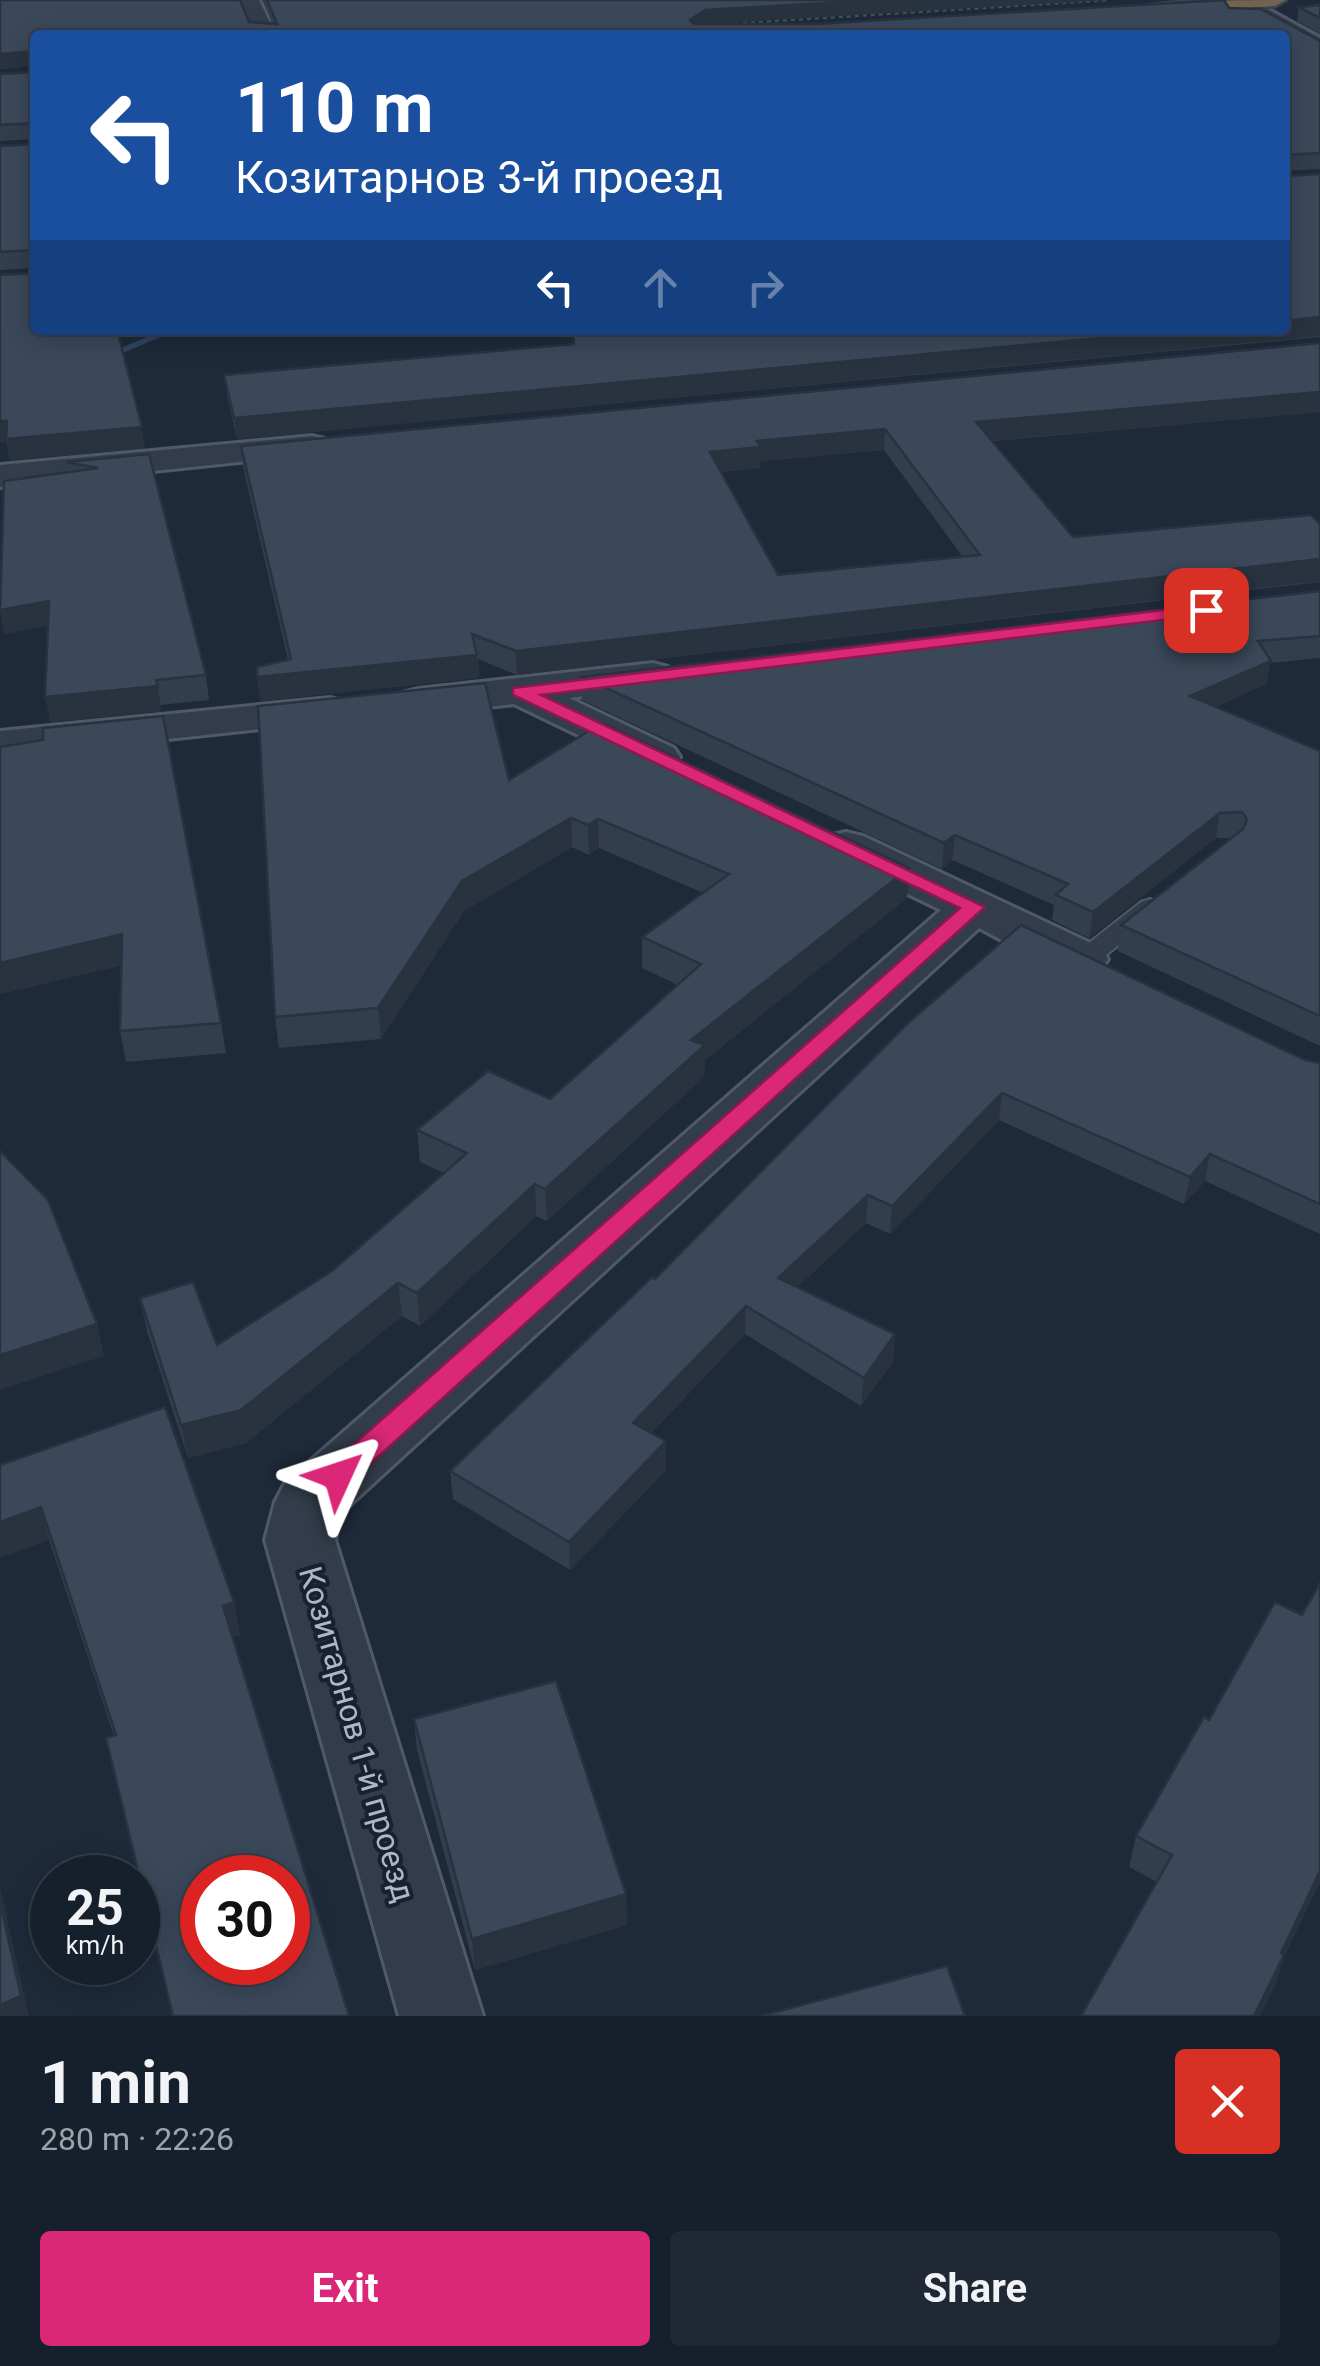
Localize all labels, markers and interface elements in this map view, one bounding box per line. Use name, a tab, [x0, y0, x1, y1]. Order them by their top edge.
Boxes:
text: 110 m	[235, 67, 434, 149]
icon: left	[70, 70, 200, 200]
text: Козитарнов 3-й проезд	[235, 151, 723, 204]
icon: left	[528, 260, 583, 315]
icon: ahead	[633, 260, 688, 315]
icon: right	[738, 260, 793, 315]
pin	[1164, 568, 1249, 653]
icon: arrive	[1179, 583, 1234, 638]
position arrow	[286, 1424, 390, 1528]
street label: Козитарнов 1-й проезд	[291, 1562, 423, 1906]
speed limit sign: 30	[180, 1855, 310, 1985]
text: 25	[66, 1879, 124, 1937]
text: km/h	[66, 1931, 124, 1960]
text: 1 min	[40, 2047, 191, 2118]
button: close	[1175, 2049, 1280, 2154]
text: 280 m · 22:26	[40, 2120, 234, 2158]
button: Exit	[40, 2231, 650, 2346]
button: Share	[670, 2231, 1280, 2346]

